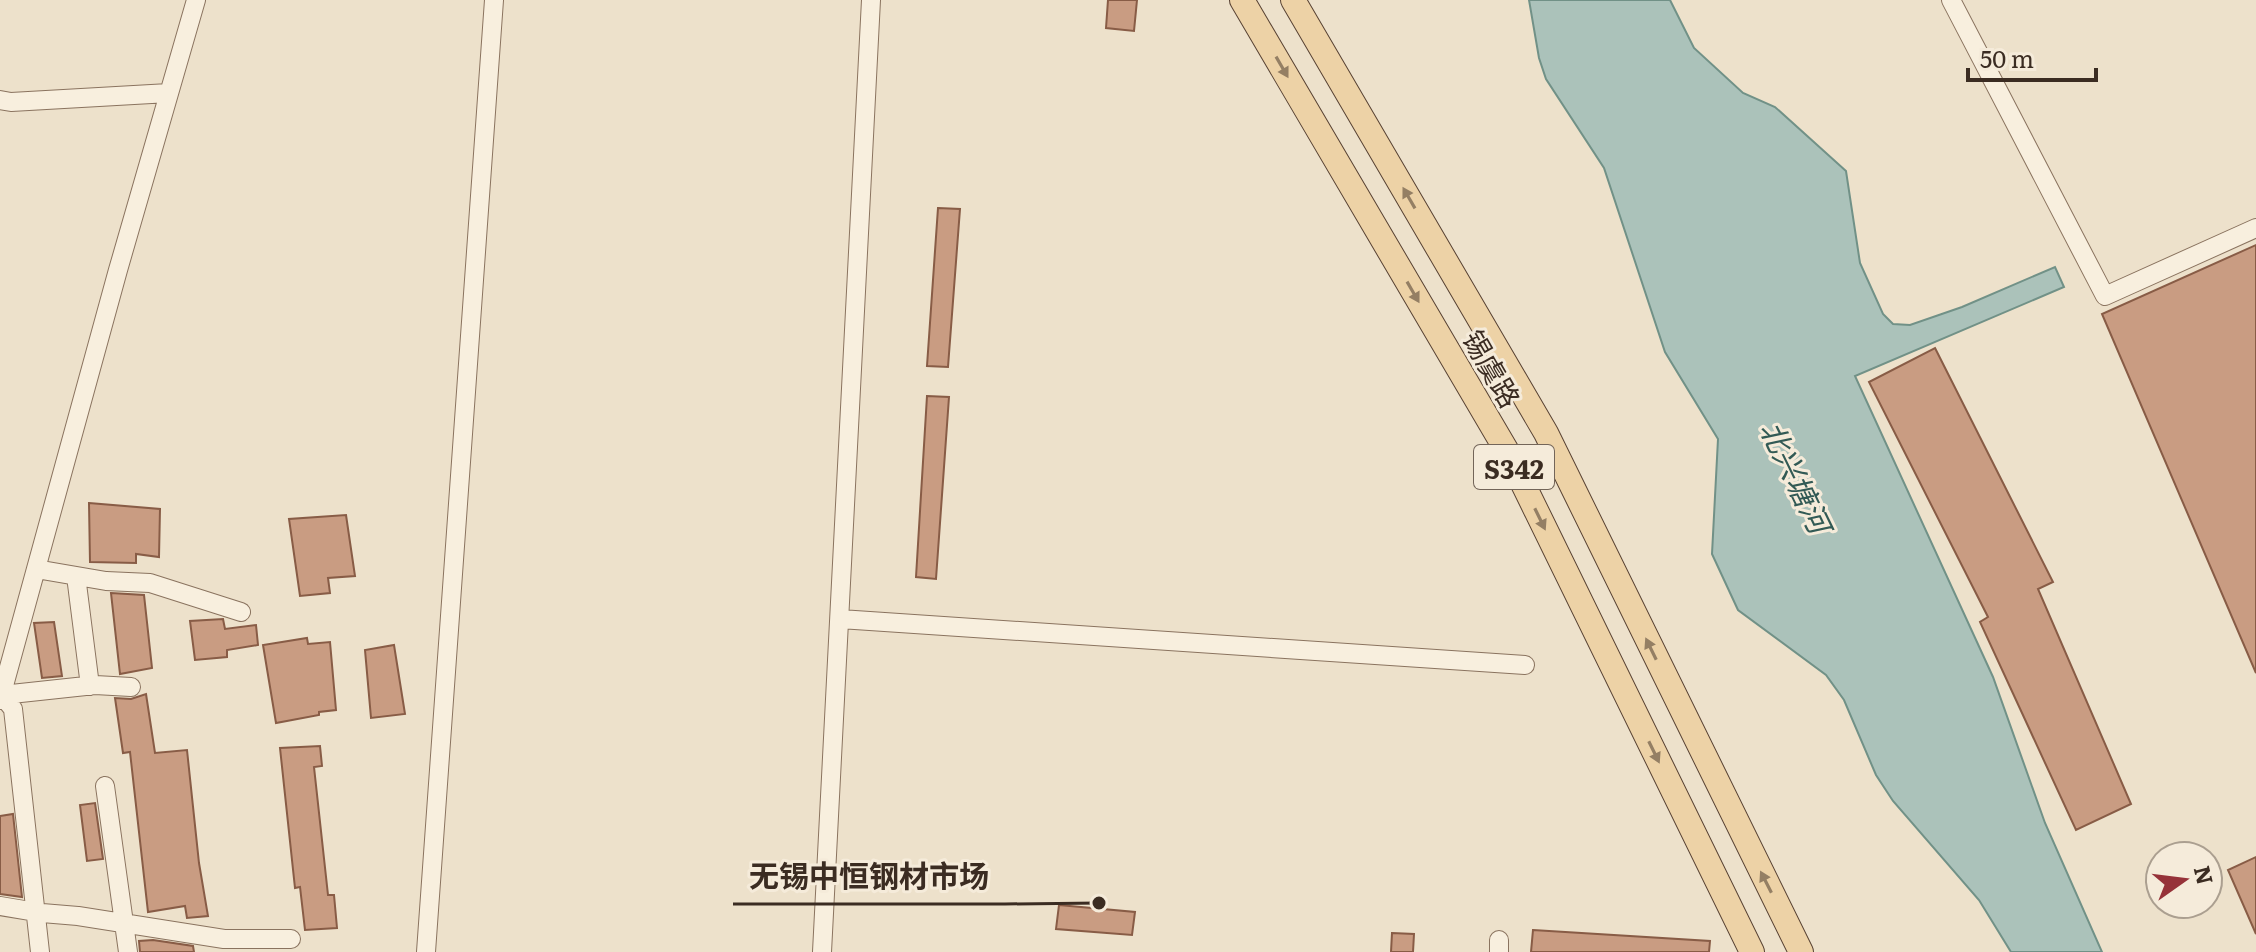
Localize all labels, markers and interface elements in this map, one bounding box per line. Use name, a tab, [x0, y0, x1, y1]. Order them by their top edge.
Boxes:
scale bar	[1968, 32, 2096, 82]
text: 50 m	[1980, 40, 2034, 75]
one-way arrow	[1275, 56, 1289, 78]
one-way arrow	[1402, 187, 1416, 209]
one-way arrow	[1406, 280, 1420, 303]
street label: 锡虞路	[1454, 321, 1532, 415]
water label: 北兴塘河	[1751, 412, 1845, 544]
road number: S342	[1474, 445, 1554, 489]
one-way arrow	[1533, 507, 1546, 530]
one-way arrow	[1645, 637, 1658, 660]
one-way arrow	[1647, 741, 1661, 764]
north arrow	[2144, 840, 2224, 920]
callout: 无锡中恒钢材市场	[733, 850, 1005, 904]
text: 无锡中恒钢材市场	[749, 852, 989, 896]
text: N	[2187, 862, 2223, 888]
one-way arrow	[1759, 871, 1772, 894]

